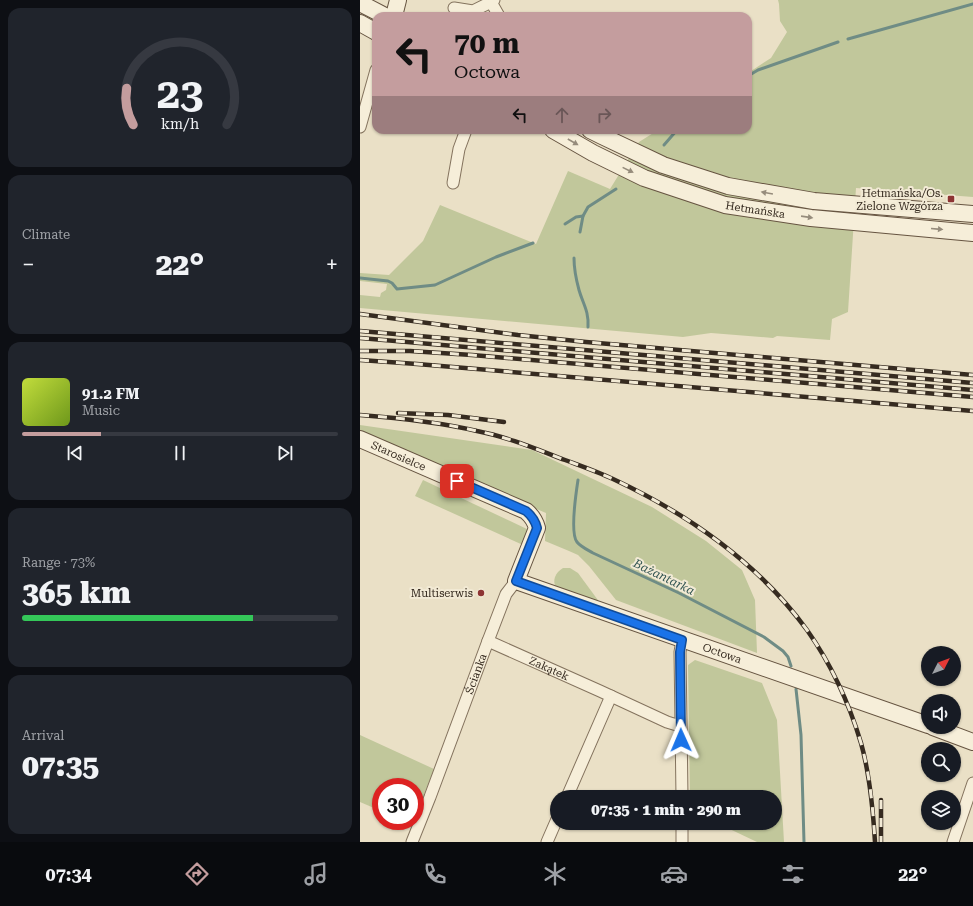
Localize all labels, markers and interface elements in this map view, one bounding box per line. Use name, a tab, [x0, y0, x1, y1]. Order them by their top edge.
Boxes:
text: 70 m	[454, 27, 519, 60]
icon: left	[388, 28, 440, 80]
text: Octowa	[454, 61, 520, 82]
text: 23	[157, 69, 203, 118]
icon: left	[509, 104, 531, 126]
icon: ahead	[551, 104, 573, 126]
icon: right	[593, 104, 615, 126]
text: km/h	[161, 116, 199, 132]
one-way arrow	[567, 138, 579, 145]
one-way arrow	[623, 167, 634, 173]
place label: Hetmańska/Os. Zielone Wzgórza	[856, 187, 943, 213]
one-way arrow	[761, 190, 773, 196]
marker: Hetmańska/Os. Zielone Wzgórza	[946, 194, 956, 204]
street label: Hetmańska	[725, 199, 786, 221]
one-way arrow	[801, 214, 813, 220]
one-way arrow	[931, 226, 943, 233]
text: Climate	[22, 227, 70, 242]
text: 22°	[156, 247, 204, 282]
text: −	[22, 252, 34, 277]
text: +	[326, 252, 338, 277]
text: 91.2 FM	[82, 385, 139, 403]
text: Music	[82, 403, 120, 418]
street label: Starosielce	[369, 438, 428, 473]
icon: previous	[64, 442, 86, 464]
icon: pause	[169, 442, 191, 464]
icon: next	[274, 442, 296, 464]
pin	[440, 464, 474, 498]
icon: arrive	[446, 470, 468, 492]
text: Range · 73%	[22, 555, 95, 570]
water label: Bażantarka	[630, 556, 697, 598]
text: 365 km	[22, 575, 131, 610]
place label: Multiserwis	[411, 587, 473, 600]
marker: Multiserwis	[476, 588, 486, 598]
street label: Octowa	[701, 640, 743, 666]
north arrow	[921, 646, 961, 686]
map controls	[921, 646, 961, 830]
street label: Ścianka	[461, 652, 489, 696]
street label: Zakątek	[527, 654, 571, 683]
button: sound	[921, 694, 961, 734]
position arrow	[660, 719, 702, 761]
text: Arrival	[22, 728, 64, 743]
button: search	[921, 742, 961, 782]
text: 07:35	[22, 748, 99, 783]
speed limit sign: 30	[372, 778, 424, 830]
button: layers	[921, 790, 961, 830]
text: 07:35 · 1 min · 290 m	[591, 801, 741, 819]
icon: directions	[183, 860, 211, 888]
icon: music	[302, 860, 330, 888]
icon: phone	[421, 860, 449, 888]
icon: climate	[541, 860, 569, 888]
icon: car	[660, 860, 688, 888]
icon: filters	[779, 860, 807, 888]
text: 07:34	[46, 864, 92, 885]
text: 22°	[898, 864, 927, 885]

